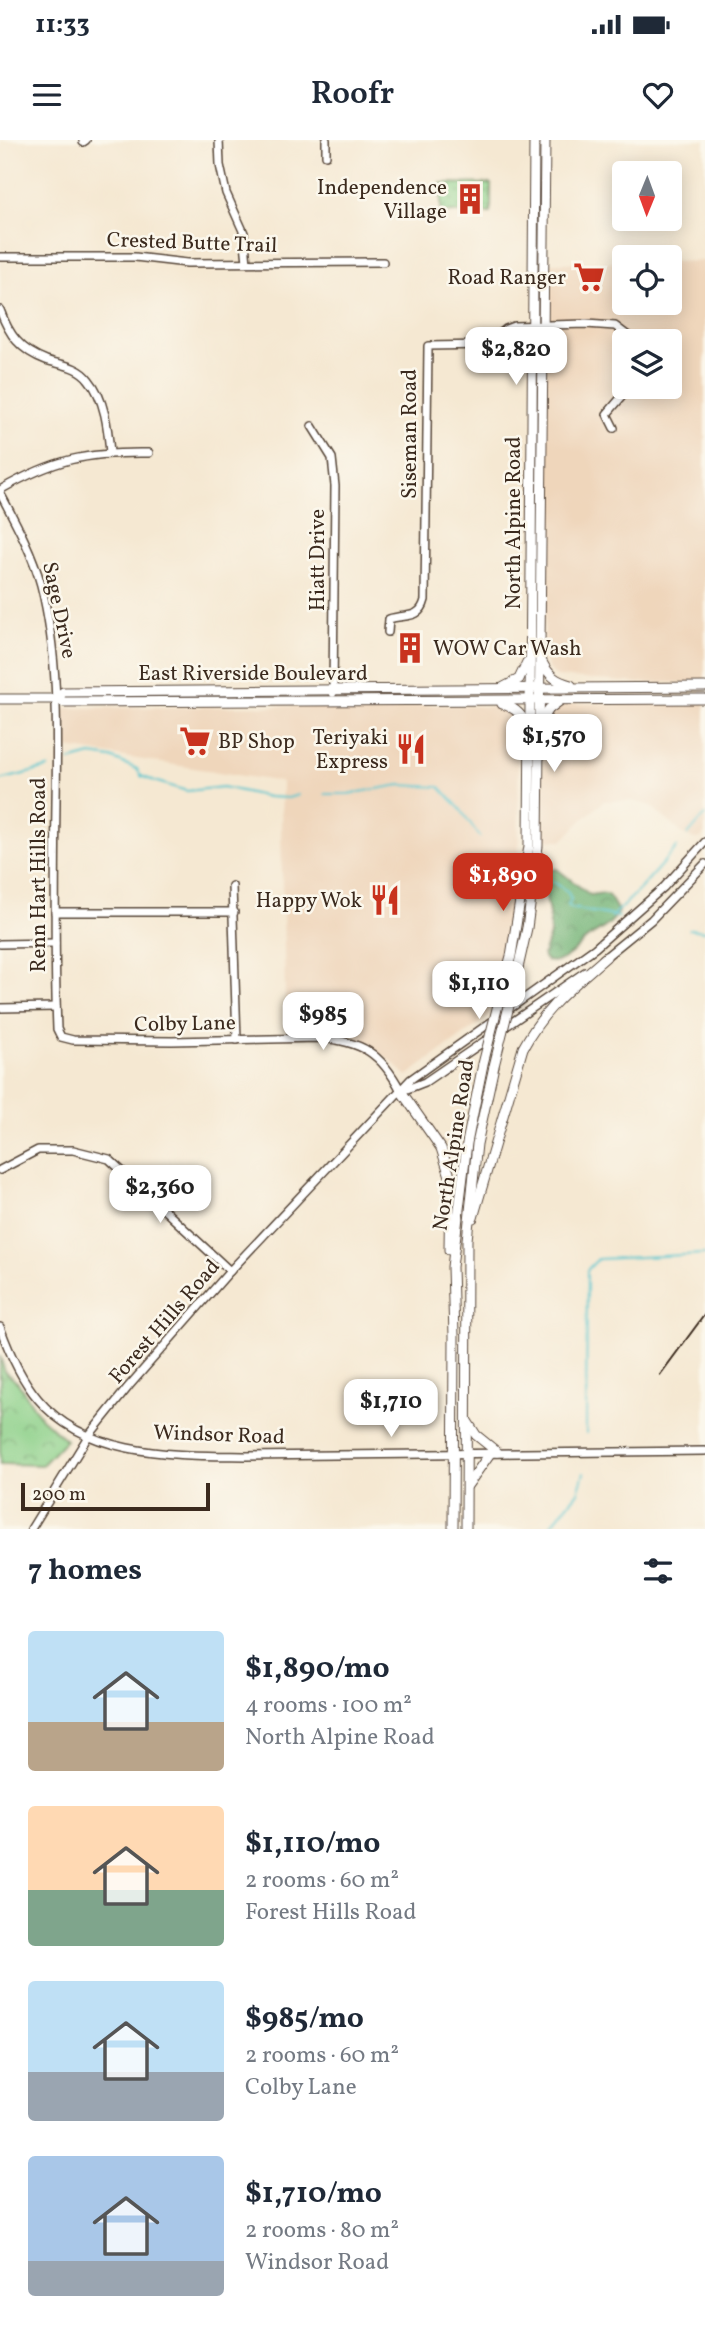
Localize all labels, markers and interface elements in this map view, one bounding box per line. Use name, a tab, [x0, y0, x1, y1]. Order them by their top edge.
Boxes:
text: 11:33	[35, 7, 90, 43]
text: Roofr	[311, 73, 394, 117]
icon: menu	[28, 76, 66, 114]
icon: heart	[639, 76, 677, 114]
north arrow	[612, 161, 682, 231]
map controls	[612, 161, 682, 399]
place label: Independence Village	[317, 174, 447, 227]
building icon: Independence Village	[453, 182, 487, 216]
street label: Crested Butte Trail	[106, 226, 278, 261]
button: locate	[612, 245, 682, 315]
supermarket icon: Road Ranger	[572, 260, 606, 294]
place label: Road Ranger	[448, 264, 566, 293]
pin: $2,820	[459, 328, 573, 387]
button: layers	[612, 329, 682, 399]
text: $2,820	[481, 334, 551, 366]
street label: Siseman Road	[396, 369, 425, 499]
street label: North Alpine Road	[500, 436, 529, 610]
street label: Hiatt Drive	[304, 509, 333, 611]
street label: Sage Drive	[34, 559, 83, 661]
building icon: WOW Car Wash	[393, 631, 427, 665]
place label: WOW Car Wash	[433, 635, 582, 664]
street label: East Riverside Boulevard	[138, 660, 368, 689]
pin: $1,570	[497, 714, 611, 774]
text: $1,570	[522, 721, 586, 753]
supermarket icon: BP Shop	[178, 724, 212, 758]
place label: Teriyaki Express	[313, 724, 388, 777]
place label: BP Shop	[218, 728, 295, 757]
restaurant icon: Teriyaki Express	[394, 732, 428, 766]
street label: Renn Hart Hills Road	[25, 777, 54, 973]
pin: $1,890	[446, 854, 560, 913]
text: $1,890	[469, 860, 537, 892]
restaurant icon: Happy Wok	[368, 883, 402, 917]
place label: Happy Wok	[256, 887, 363, 916]
pin: $1,110	[422, 962, 536, 1021]
text: $1,110	[448, 968, 510, 1000]
pin: $985	[282, 992, 364, 1052]
text: $985	[299, 999, 347, 1031]
street label: Colby Lane	[134, 1009, 236, 1040]
street label: North Alpine Road	[427, 1057, 482, 1233]
pin: $2,360	[103, 1166, 217, 1225]
text: $2,360	[125, 1172, 195, 1204]
street label: Forest Hills Road	[103, 1253, 227, 1391]
pin: $1,710	[334, 1380, 448, 1439]
text: $1,710	[360, 1386, 422, 1418]
street label: Windsor Road	[153, 1419, 285, 1452]
scale bar	[21, 1480, 210, 1512]
text: 200 m	[32, 1482, 86, 1508]
text: 7 homes	[28, 1550, 142, 1592]
icon: filters	[639, 1552, 677, 1590]
text: $1,890/mo	[245, 1648, 390, 1690]
icon: home	[84, 1659, 168, 1743]
text: 4 rooms · 100 m²	[245, 1690, 412, 1722]
text: North Alpine Road	[245, 1722, 435, 1754]
text: $1,110/mo	[245, 1823, 380, 1865]
icon: home	[84, 1834, 168, 1918]
text: 2 rooms · 60 m²	[245, 1865, 399, 1897]
text: Forest Hills Road	[245, 1897, 416, 1929]
text: $985/mo	[245, 1998, 364, 2040]
icon: home	[84, 2009, 168, 2093]
text: 2 rooms · 60 m²	[245, 2040, 399, 2072]
text: Colby Lane	[245, 2072, 357, 2104]
text: $1,710/mo	[245, 2173, 382, 2215]
icon: home	[84, 2184, 168, 2268]
text: 2 rooms · 80 m²	[245, 2215, 399, 2247]
text: Windsor Road	[245, 2247, 389, 2279]

